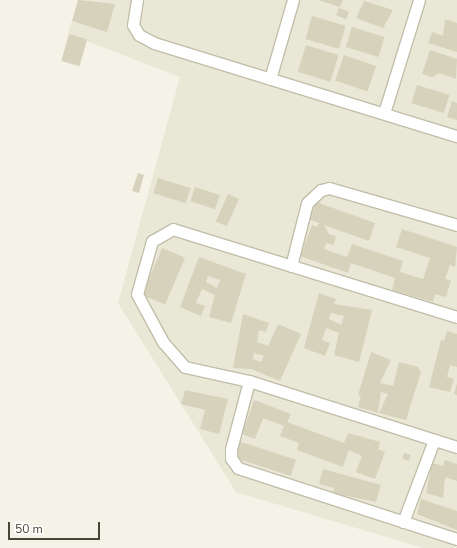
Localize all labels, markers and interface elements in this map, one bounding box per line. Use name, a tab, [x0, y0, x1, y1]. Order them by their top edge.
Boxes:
scale bar	[10, 514, 102, 540]
text: 50 m	[15, 521, 43, 537]

